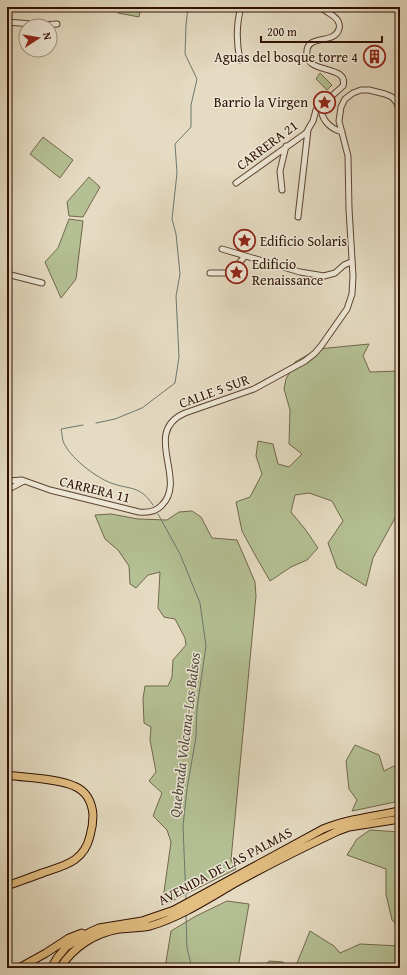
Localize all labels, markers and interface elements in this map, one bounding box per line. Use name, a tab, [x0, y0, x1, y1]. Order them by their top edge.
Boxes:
north arrow	[18, 18, 58, 58]
scale bar	[261, 18, 382, 44]
text: 200 m	[267, 23, 297, 40]
text: N	[39, 31, 57, 42]
building icon: Aguas del bosque torre 4	[361, 44, 387, 70]
place label: Aguas del bosque torre 4	[214, 47, 358, 67]
place icon: Barrio la Virgen	[311, 89, 337, 115]
place label: Barrio la Virgen	[214, 92, 308, 112]
street label: CARRERA 21	[232, 115, 302, 175]
place icon: Edificio Solaris	[232, 228, 258, 254]
place label: Edificio Solaris	[260, 231, 347, 251]
place label: Edificio Renaissance	[252, 254, 324, 290]
place icon: Edificio Renaissance	[224, 259, 250, 285]
street label: CALLE 5 SUR	[176, 369, 253, 413]
street label: CARRERA 11	[58, 471, 132, 507]
water label: Quebrada Volcana-Los Balsos	[164, 651, 205, 819]
street label: AVENIDA DE LAS PALMAS	[154, 822, 296, 910]

